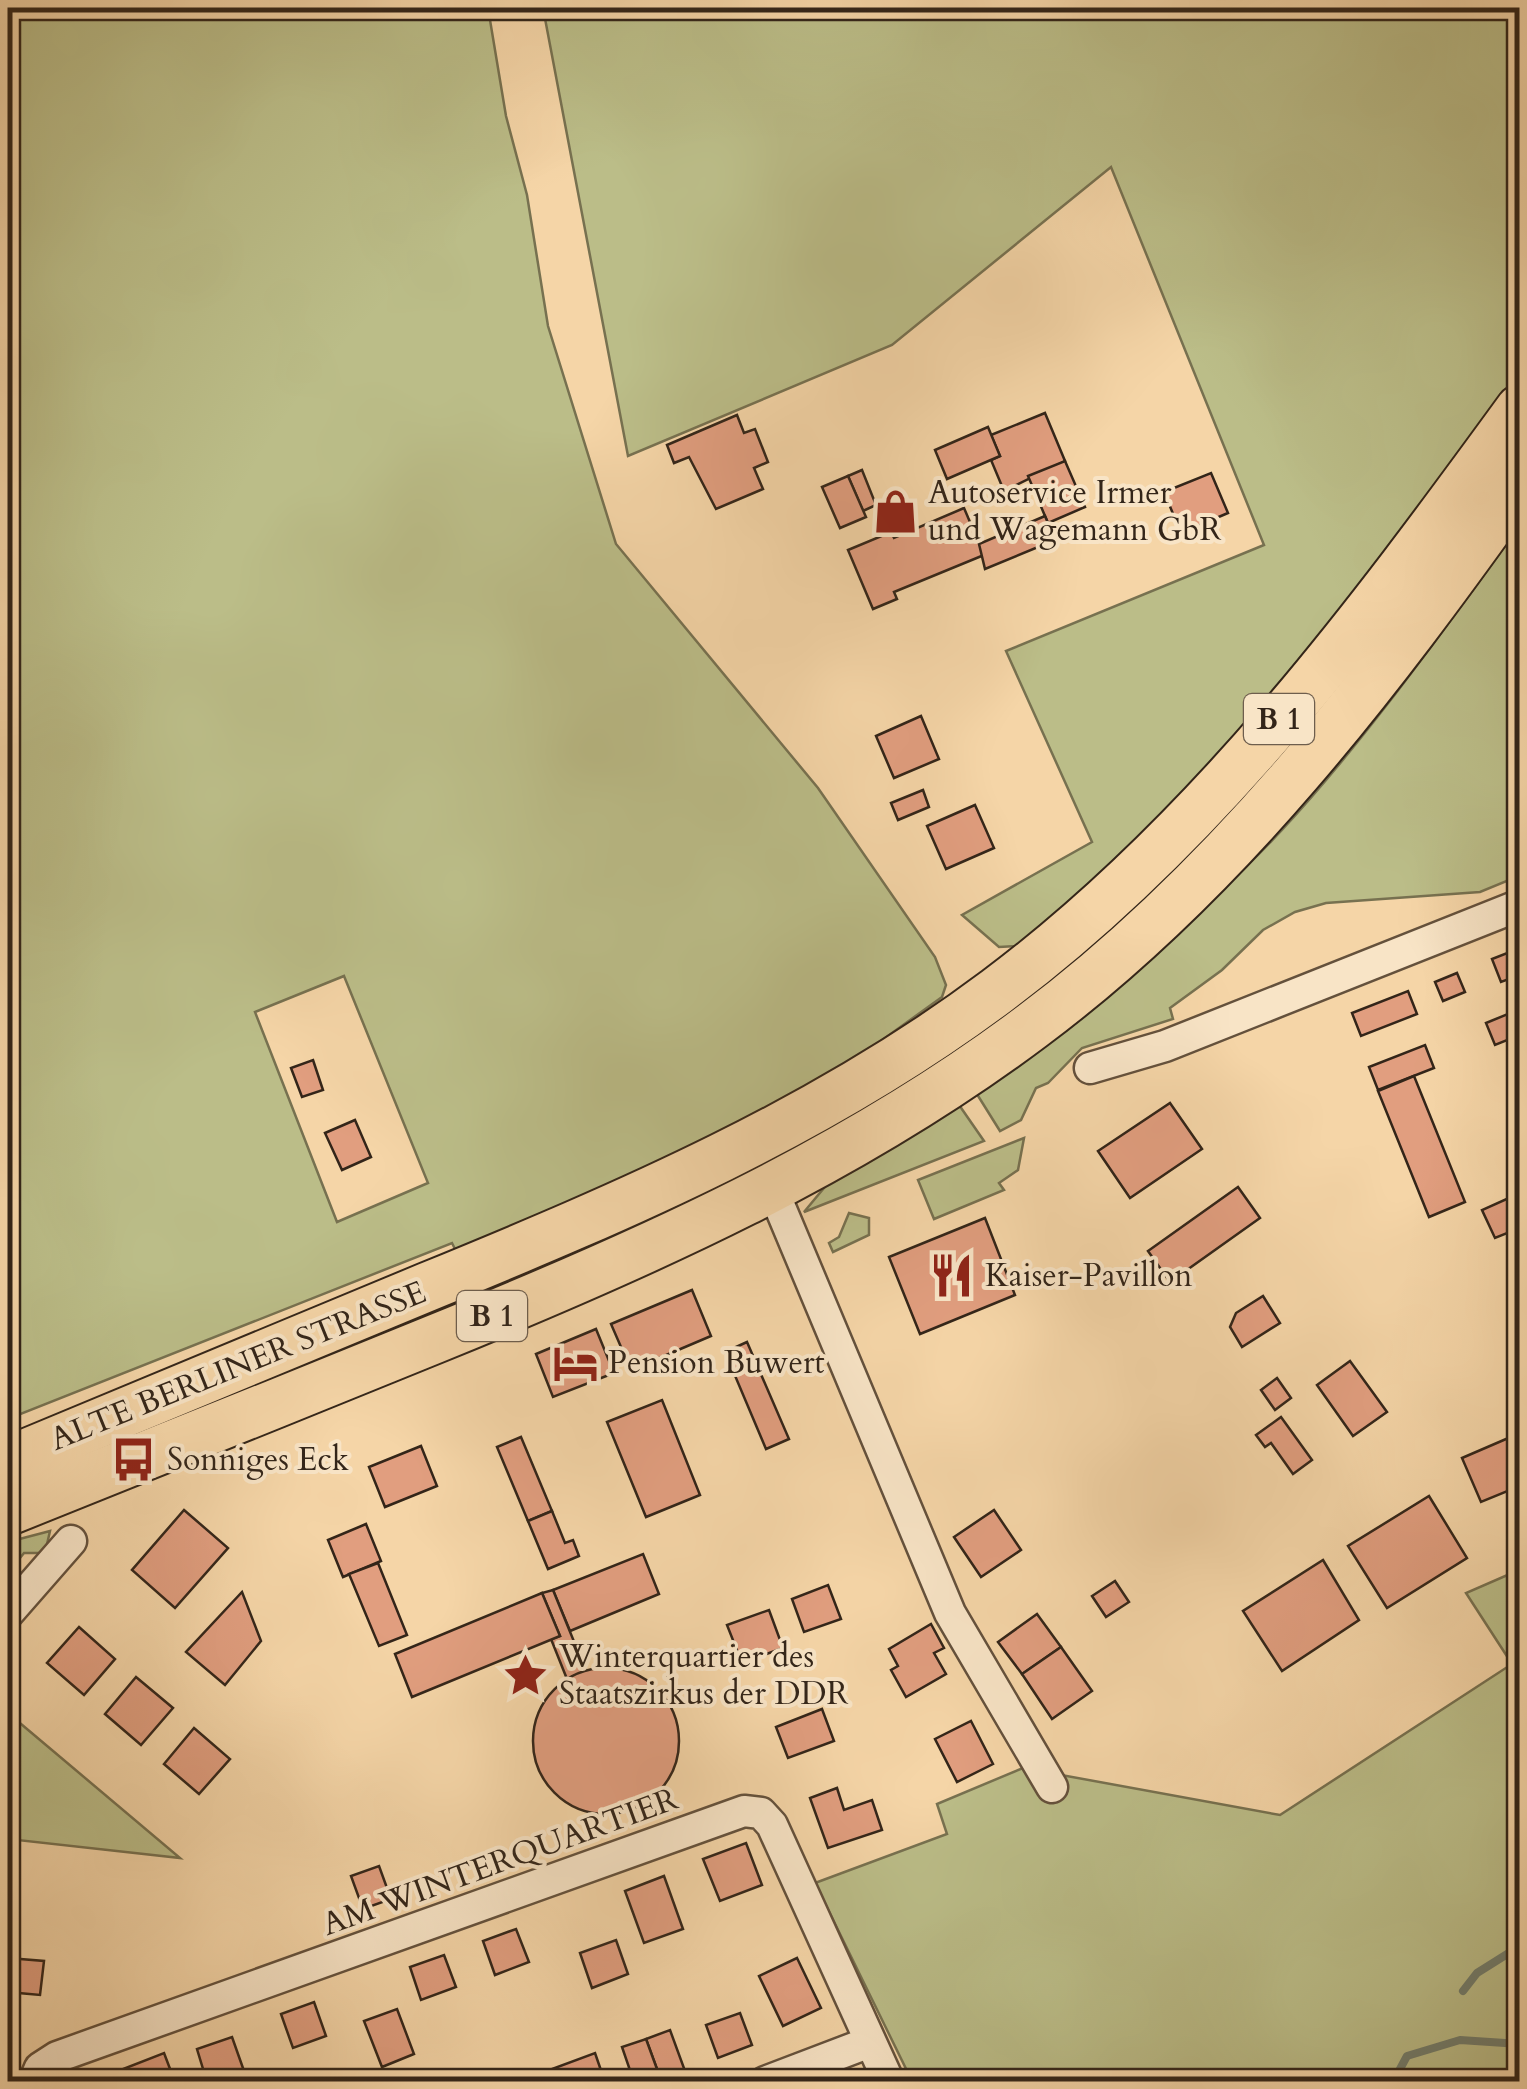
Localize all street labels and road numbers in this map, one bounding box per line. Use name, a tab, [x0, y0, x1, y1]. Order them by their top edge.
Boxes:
road number: B 1	[1244, 694, 1314, 744]
street label: ALTE BERLINER STRASSE	[43, 1270, 433, 1462]
road number: B 1	[457, 1291, 527, 1341]
street label: AM WINTERQUARTIER	[316, 1777, 684, 1947]

